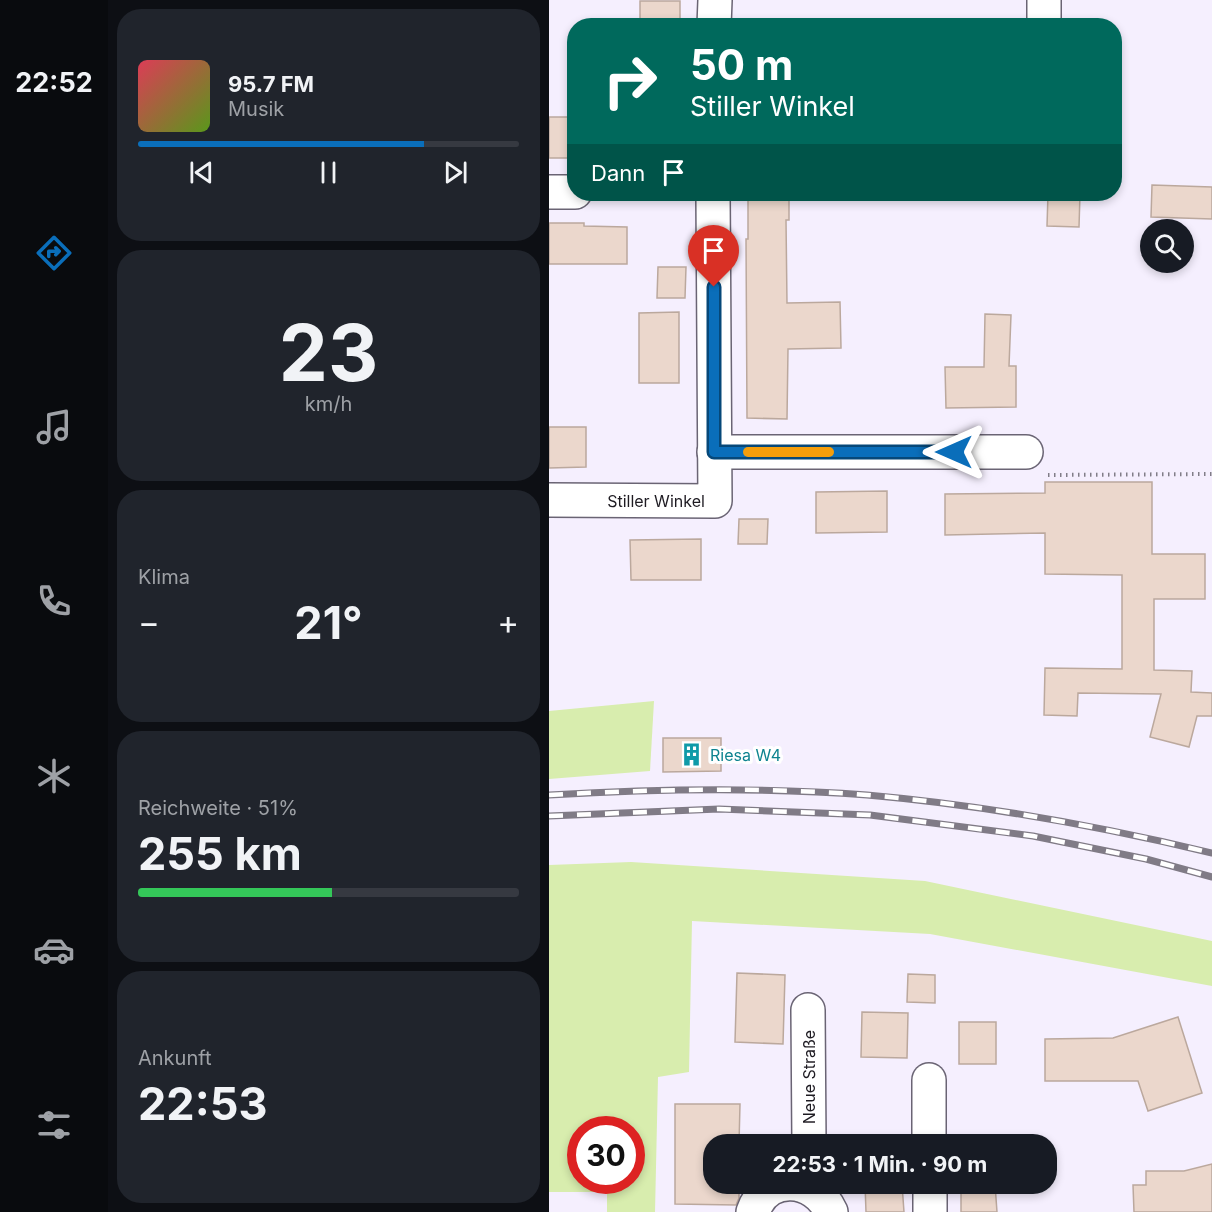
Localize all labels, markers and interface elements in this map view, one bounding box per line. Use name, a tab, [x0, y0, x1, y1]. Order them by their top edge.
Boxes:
text: 50 m	[690, 39, 793, 90]
icon: right	[591, 42, 669, 120]
text: 22:52	[15, 66, 93, 99]
text: 95.7 FM	[228, 71, 314, 97]
text: Stiller Winkel	[690, 90, 855, 123]
text: Musik	[228, 97, 284, 121]
icon: previous	[185, 156, 218, 189]
icon: pause	[312, 156, 345, 189]
icon: next	[439, 156, 472, 189]
icon: arrive	[657, 156, 690, 189]
text: Dann	[591, 160, 645, 186]
map controls	[1140, 219, 1194, 273]
button: search	[1140, 219, 1194, 273]
pin	[688, 225, 739, 287]
icon: directions	[33, 232, 75, 274]
icon: arrive	[697, 234, 730, 267]
text: 23	[279, 305, 378, 400]
text: km/h	[305, 392, 352, 416]
icon: music	[33, 406, 75, 448]
position arrow	[922, 420, 986, 484]
street label: Stiller Winkel	[607, 491, 705, 511]
text: Klima	[138, 565, 190, 589]
icon: phone	[33, 580, 75, 622]
text: 21°	[294, 595, 363, 650]
text: −	[138, 602, 160, 642]
text: +	[497, 602, 519, 642]
building icon: Riesa W4	[679, 742, 705, 768]
place label: Riesa W4	[710, 745, 781, 765]
icon: climate	[33, 755, 75, 797]
text: Reichweite · 51%	[138, 796, 298, 820]
text: 255 km	[138, 826, 302, 881]
icon: car	[33, 929, 75, 971]
street label: Neue Straße	[799, 1030, 819, 1124]
text: Ankunft	[138, 1046, 212, 1070]
text: 22:53	[138, 1076, 268, 1131]
icon: filters	[33, 1104, 75, 1146]
speed limit sign: 30	[567, 1116, 645, 1194]
text: 22:53 · 1 Min. · 90 m	[773, 1151, 987, 1177]

